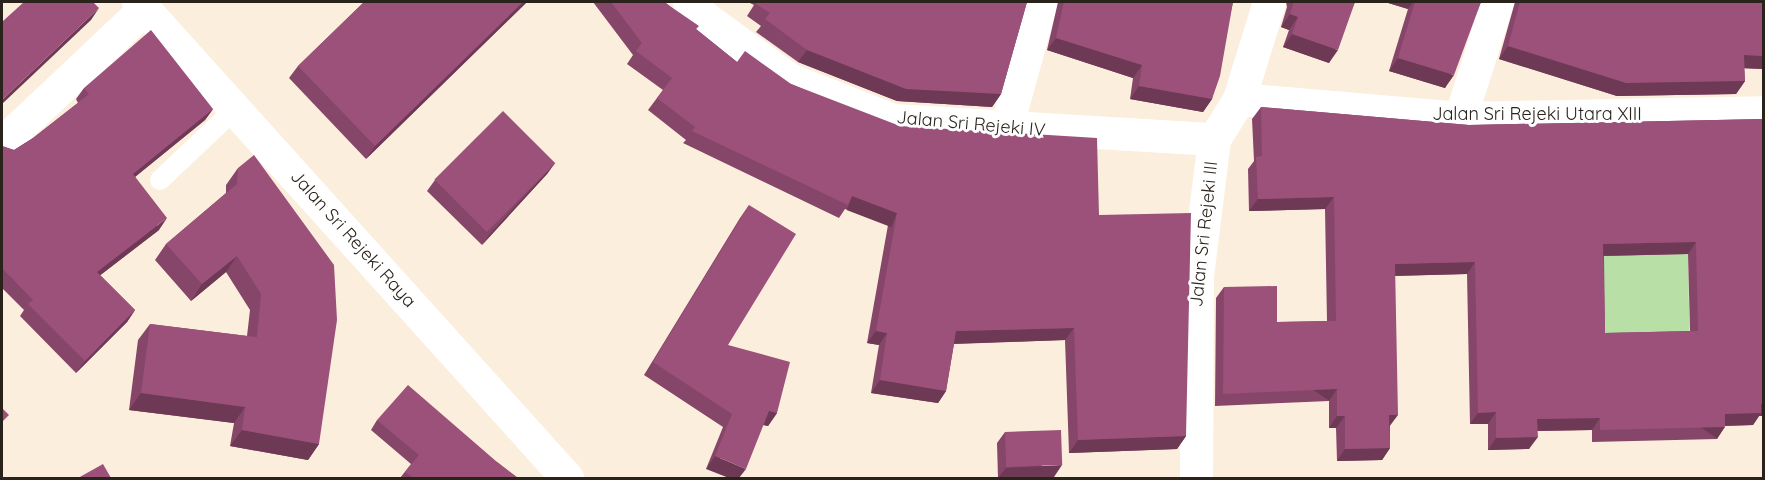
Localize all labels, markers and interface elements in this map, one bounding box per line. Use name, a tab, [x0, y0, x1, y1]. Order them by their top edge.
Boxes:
street label: Jalan Sri Rejeki Utara XIII	[1432, 103, 1642, 125]
street label: Jalan Sri Rejeki IV	[896, 107, 1046, 141]
street label: Jalan Sri Rejeki III	[1186, 160, 1222, 308]
street label: Jalan Sri Rejeki Raya	[286, 166, 420, 312]

